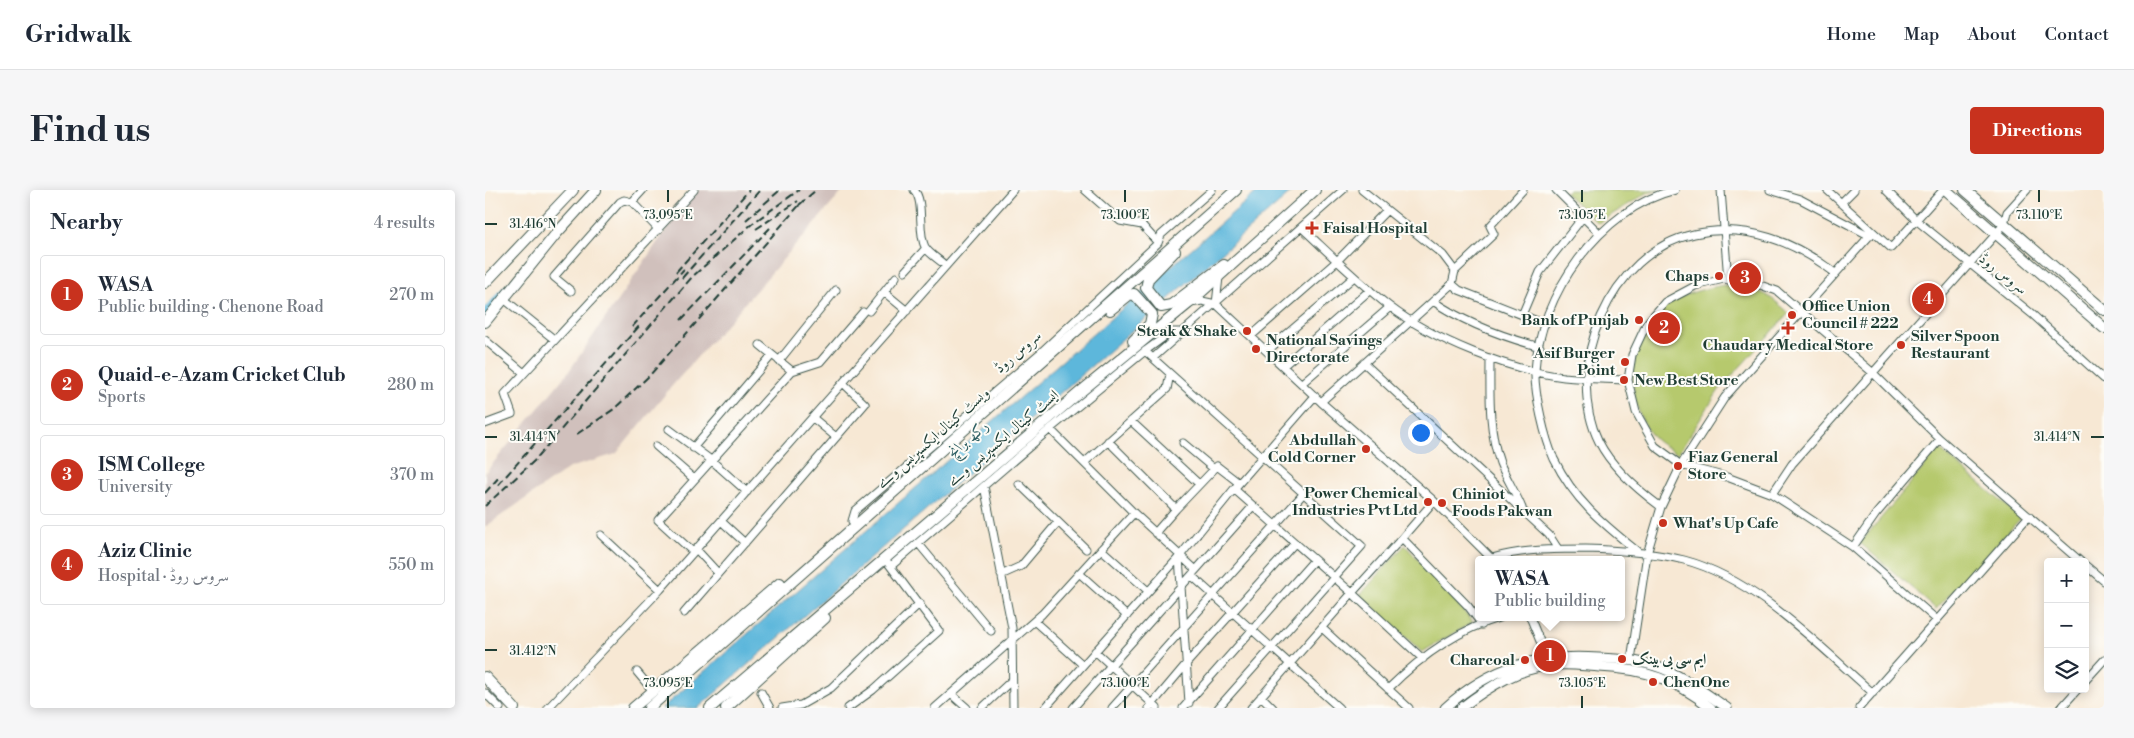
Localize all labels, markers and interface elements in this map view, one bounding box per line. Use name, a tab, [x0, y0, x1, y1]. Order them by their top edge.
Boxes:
text: Gridwalk	[25, 20, 132, 50]
text: Home	[1827, 23, 1876, 46]
text: Map	[1904, 23, 1940, 46]
text: About	[1968, 23, 2017, 46]
text: Contact	[2045, 23, 2109, 46]
button: Directions	[1970, 107, 2104, 154]
text: Find us	[30, 109, 150, 152]
text: 73.095°E	[643, 208, 693, 223]
text: 73.100°E	[1101, 208, 1149, 223]
text: 73.105°E	[1558, 208, 1606, 223]
text: 73.110°E	[2016, 208, 2062, 223]
text: Nearby	[50, 210, 123, 236]
text: 4 results	[374, 213, 435, 233]
text: 31.416°N	[510, 217, 556, 232]
place label: Faisal Hospital	[1323, 219, 1428, 238]
marker: Faisal Hospital	[1305, 221, 1319, 235]
street label: سروس روڈ	[1975, 249, 2031, 299]
pin: 3	[1729, 259, 1761, 297]
place label: Chaps	[1665, 267, 1709, 286]
marker: Chaps	[1713, 270, 1725, 282]
text: WASA	[98, 273, 153, 297]
pin: 4	[1912, 280, 1944, 318]
text: 1	[63, 285, 71, 305]
text: 270 m	[389, 285, 434, 305]
text: Public building · Chenone Road	[98, 297, 324, 317]
place label: Office Union Council # 222	[1802, 297, 1899, 333]
pin: 2	[1648, 309, 1680, 347]
marker: Office Union Council # 222	[1786, 309, 1798, 321]
place label: Bank of Punjab	[1521, 311, 1629, 330]
marker: Bank of Punjab	[1633, 314, 1645, 326]
place label: Steak & Shake	[1137, 322, 1237, 341]
marker: Chaudary Medical Store	[1782, 322, 1794, 334]
marker: Steak & Shake	[1241, 325, 1253, 337]
street label: سروس روڈ	[991, 326, 1045, 378]
place label: Silver Spoon Restaurant	[1911, 327, 2000, 363]
place label: National Savings Directorate	[1266, 331, 1382, 367]
place label: Chaudary Medical Store	[1703, 336, 1873, 355]
marker: Silver Spoon Restaurant	[1895, 339, 1907, 351]
marker: National Savings Directorate	[1250, 343, 1262, 355]
place label: Asif Burger Point	[1532, 344, 1616, 380]
marker: Asif Burger Point	[1619, 356, 1631, 368]
text: Quaid-e-Azam Cricket Club	[98, 363, 346, 387]
place label: New Best Store	[1634, 371, 1739, 390]
marker: New Best Store	[1618, 374, 1630, 386]
text: 2	[62, 375, 72, 395]
text: 280 m	[387, 375, 434, 395]
street label: ویسٹ کینال ایکسپریس وے	[872, 384, 994, 492]
street label: ایسٹ کینال ایکسپریس وے	[943, 386, 1063, 490]
text: Sports	[98, 387, 145, 407]
water label: رکھ برانچ	[943, 416, 995, 464]
your location	[1408, 420, 1434, 446]
text: 31.414°N	[510, 430, 556, 445]
text: 31.414°N	[2034, 430, 2080, 445]
place label: Abdullah Cold Corner	[1268, 431, 1357, 467]
marker: Abdullah Cold Corner	[1360, 443, 1372, 455]
place label: Fiaz General Store	[1688, 448, 1778, 484]
text: ISM College	[98, 453, 205, 477]
marker: Fiaz General Store	[1672, 460, 1684, 472]
text: 3	[62, 465, 72, 485]
text: 370 m	[390, 465, 434, 485]
text: University	[98, 477, 172, 497]
place label: Power Chemical Industries Pvt Ltd	[1292, 484, 1419, 520]
place label: Chiniot Foods Pakwan	[1452, 485, 1553, 521]
marker: Power Chemical Industries Pvt Ltd	[1422, 496, 1434, 508]
marker: Chiniot Foods Pakwan	[1436, 497, 1448, 509]
place label: What's Up Cafe	[1672, 514, 1779, 533]
marker: What's Up Cafe	[1657, 517, 1669, 529]
text: Aziz Clinic	[98, 539, 192, 563]
text: 4	[62, 555, 72, 575]
text: 550 m	[388, 555, 434, 575]
popup	[1475, 556, 1625, 621]
map controls	[2044, 558, 2089, 693]
button: +	[2044, 558, 2089, 603]
text: Hospital · سروس روڈ	[98, 566, 229, 586]
text: WASA	[1494, 567, 1550, 591]
text: Public building	[1494, 591, 1606, 611]
button: −	[2044, 603, 2089, 648]
pin: 1	[1534, 637, 1566, 675]
text: 31.412°N	[509, 644, 557, 659]
button: layers	[2044, 648, 2089, 693]
place label: ایم سی بی بینک	[1632, 650, 1706, 672]
place label: Charcoal	[1450, 651, 1515, 670]
marker: ایم سی بی بینک	[1616, 653, 1628, 665]
marker: Charcoal	[1519, 654, 1531, 666]
place label: ChenOne	[1663, 673, 1730, 692]
text: 73.095°E	[643, 676, 693, 691]
text: 73.100°E	[1101, 676, 1149, 691]
text: 73.105°E	[1558, 676, 1606, 691]
marker: ChenOne	[1647, 676, 1659, 688]

